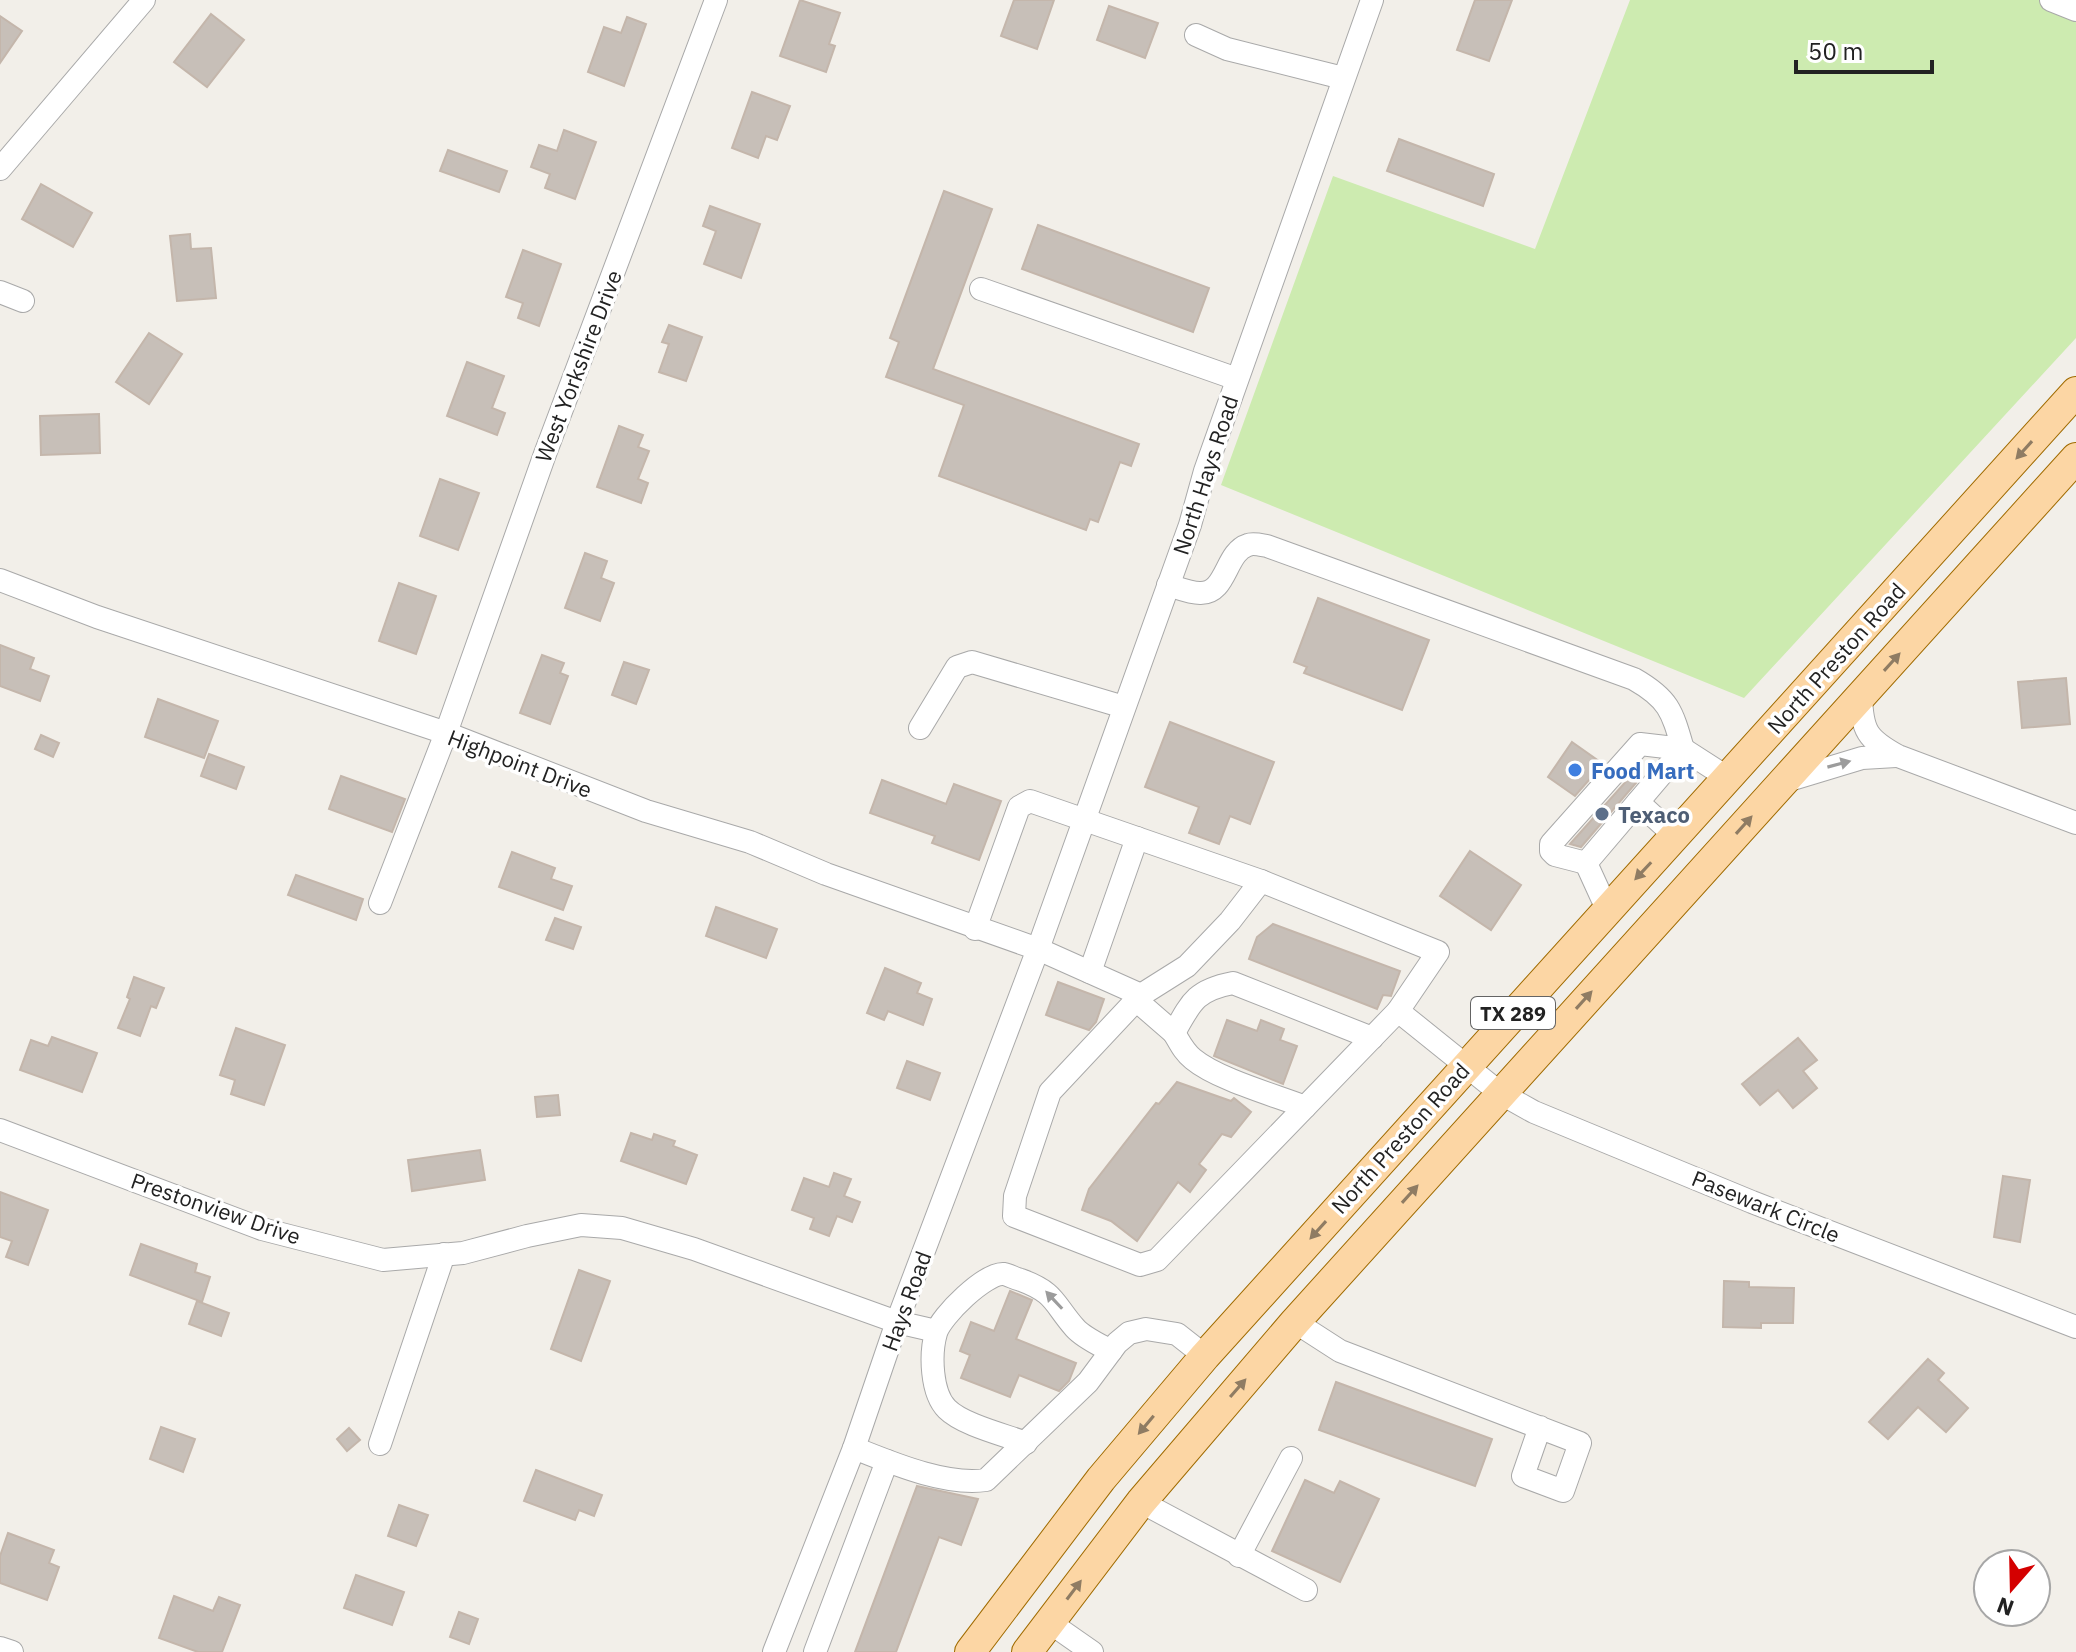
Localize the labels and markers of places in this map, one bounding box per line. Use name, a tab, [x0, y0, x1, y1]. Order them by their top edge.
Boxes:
place label: Food Mart	[1591, 756, 1695, 785]
marker: Food Mart	[1566, 761, 1584, 779]
place label: Texaco	[1618, 800, 1690, 829]
marker: Texaco	[1593, 805, 1611, 823]

